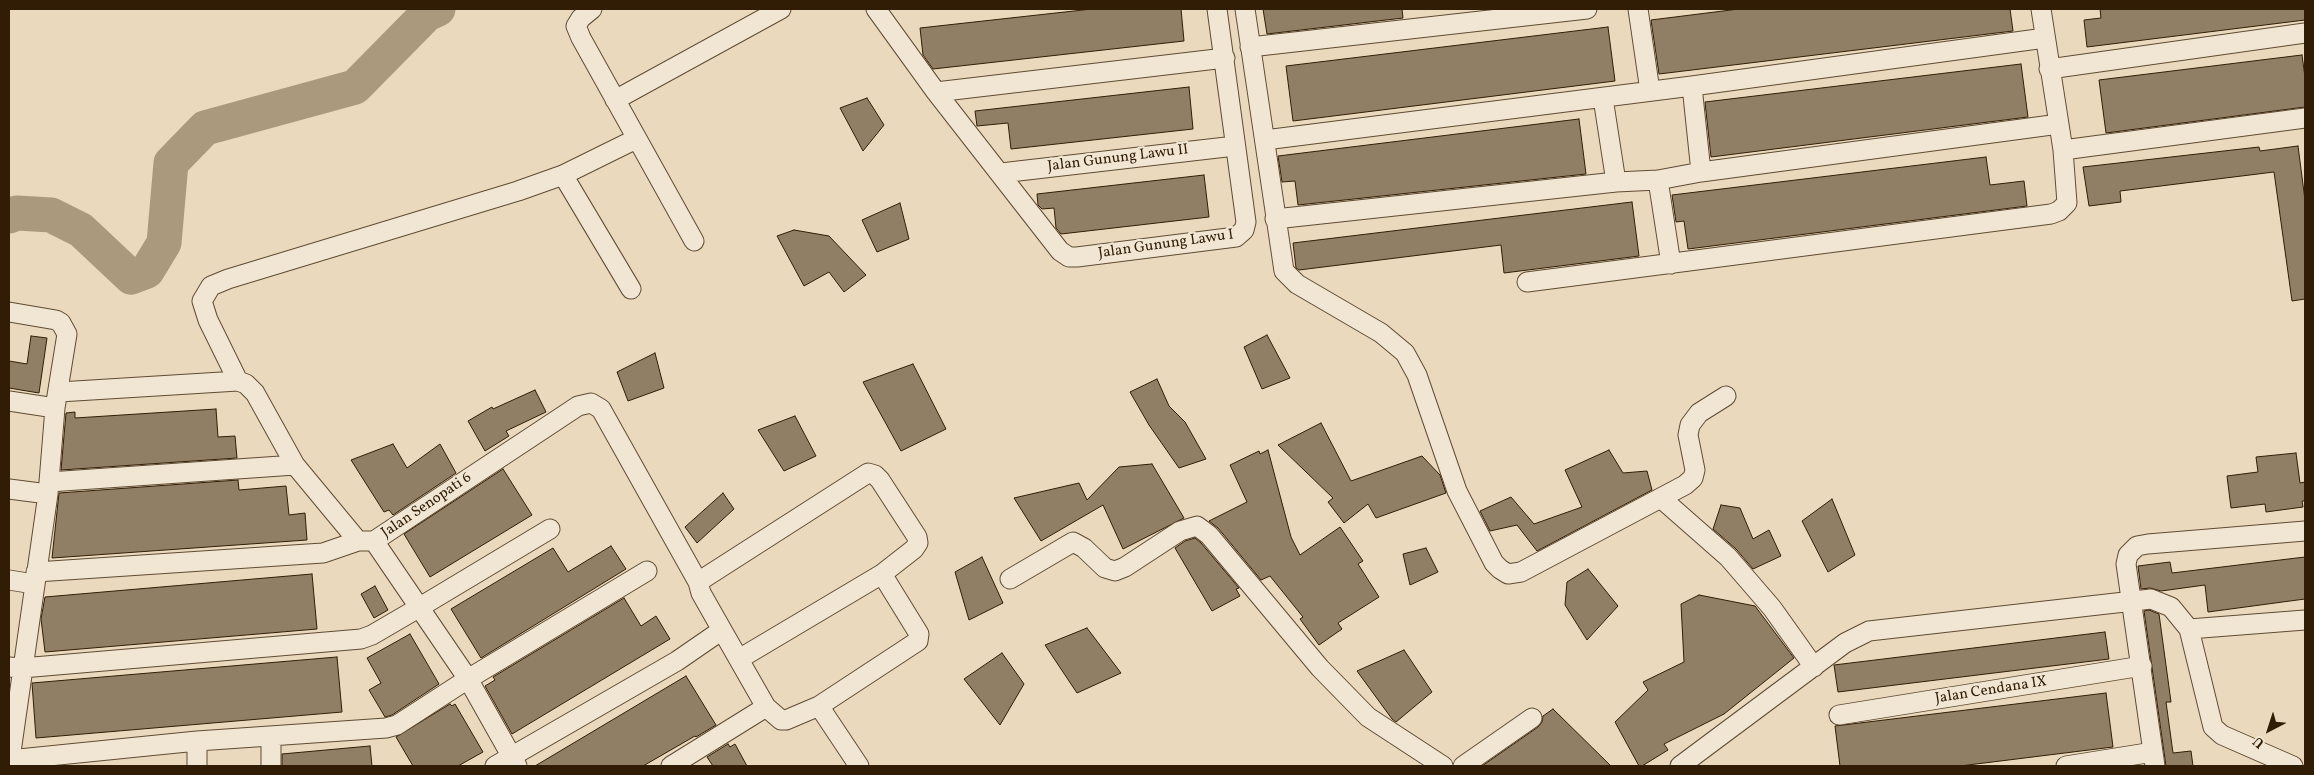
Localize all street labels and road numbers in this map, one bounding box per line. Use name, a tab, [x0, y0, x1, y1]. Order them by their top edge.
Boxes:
street label: Jalan Gunung Lawu II	[1046, 141, 1190, 177]
street label: Jalan Gunung Lawu I	[1097, 227, 1235, 263]
street label: Jalan Senopati 6	[379, 469, 475, 543]
street label: Jalan Cendana IX	[1934, 673, 2048, 709]

